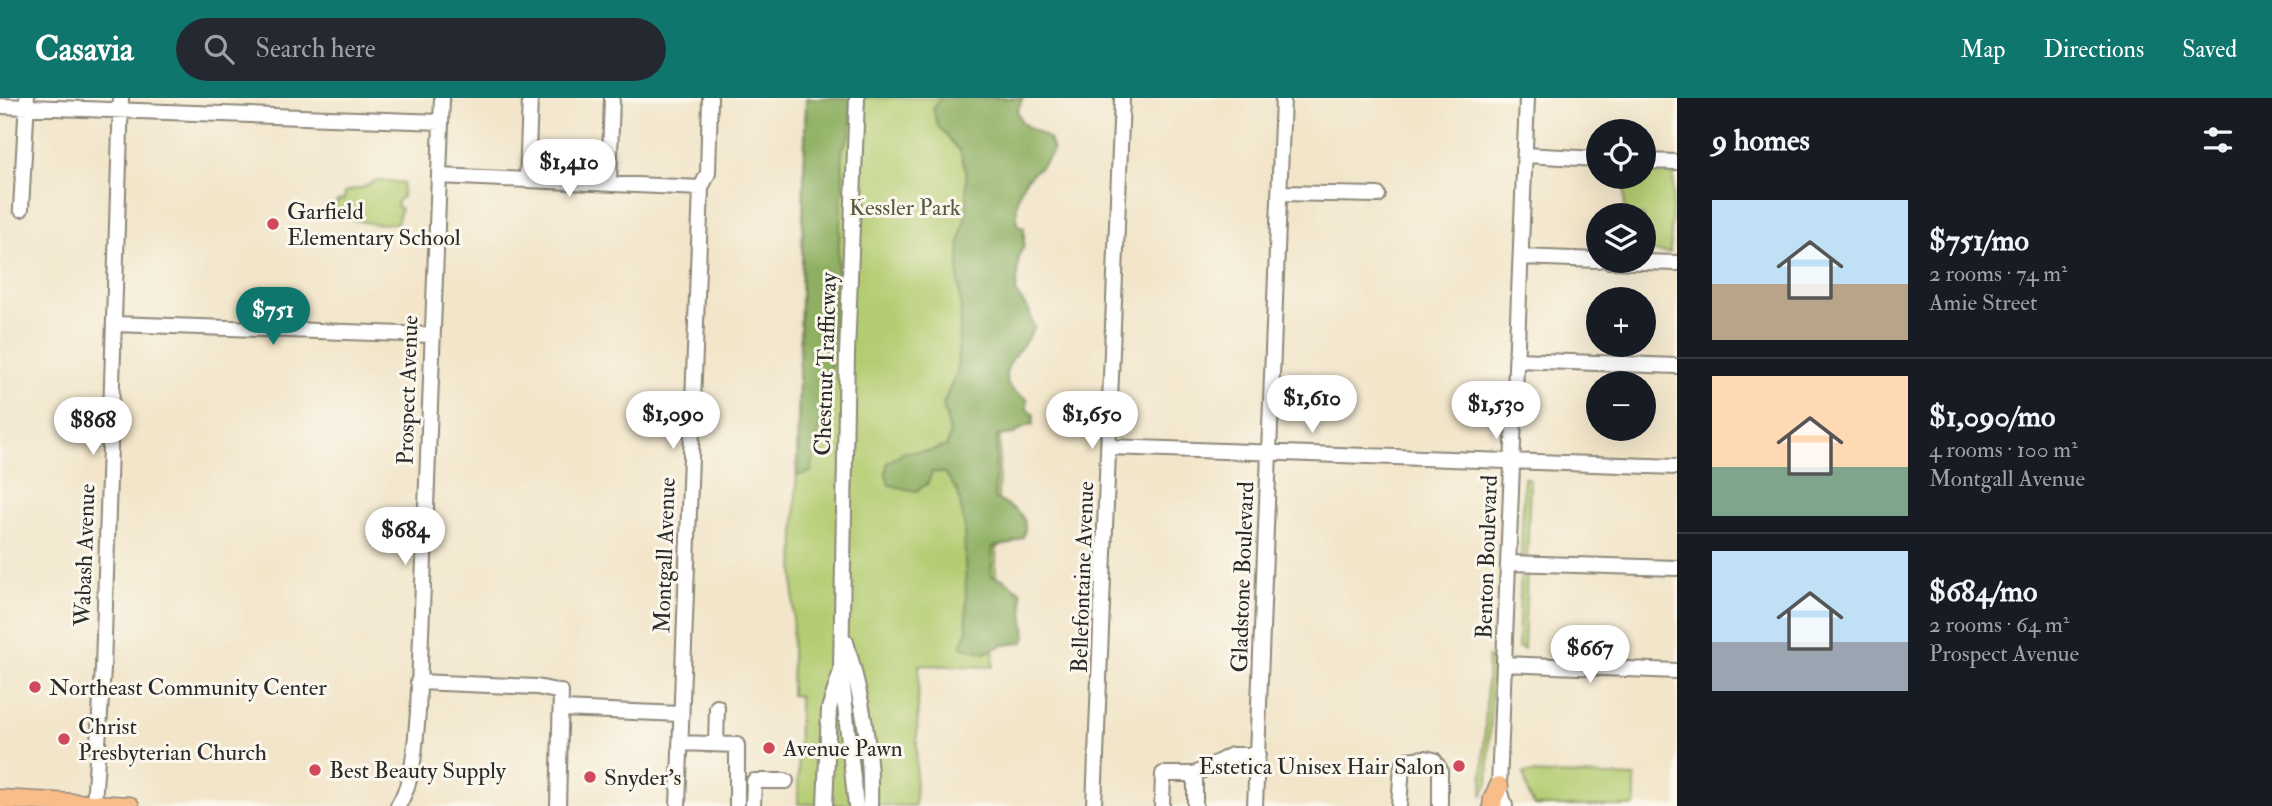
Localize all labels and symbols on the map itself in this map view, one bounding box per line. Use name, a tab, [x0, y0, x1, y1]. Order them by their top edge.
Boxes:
pin: $1,410	[512, 140, 626, 199]
park label: Kessler Park	[849, 193, 961, 222]
place label: Garfield Elementary School	[287, 197, 461, 252]
marker: Garfield Elementary School	[265, 216, 281, 232]
street label: Chestnut Trafficway	[808, 271, 843, 456]
pin: $751	[232, 288, 314, 347]
street label: Prospect Avenue	[390, 314, 426, 466]
pin: $1,610	[1255, 376, 1369, 435]
pin: $1,530	[1439, 382, 1553, 441]
pin: $1,090	[616, 392, 730, 451]
pin: $1,650	[1035, 392, 1149, 451]
pin: $868	[52, 398, 134, 457]
street label: Benton Boulevard	[1469, 475, 1504, 639]
street label: Montgall Avenue	[647, 476, 682, 634]
street label: Bellefontaine Avenue	[1065, 480, 1100, 673]
street label: Gladstone Boulevard	[1225, 481, 1260, 673]
street label: Wabash Avenue	[67, 483, 101, 628]
pin: $684	[364, 508, 446, 567]
pin: $667	[1549, 626, 1631, 685]
place label: Northeast Community Center	[49, 673, 327, 702]
marker: Northeast Community Center	[27, 679, 43, 695]
place label: Christ Presbyterian Church	[78, 712, 267, 767]
marker: Christ Presbyterian Church	[56, 731, 72, 747]
place label: Avenue Pawn	[782, 734, 903, 763]
marker: Avenue Pawn	[761, 740, 777, 756]
place label: Estetica Unisex Hair Salon	[1198, 752, 1445, 781]
place label: Best Beauty Supply	[329, 756, 507, 786]
marker: Estetica Unisex Hair Salon	[1451, 758, 1467, 774]
marker: Best Beauty Supply	[307, 762, 323, 778]
place label: Snyder's	[604, 763, 681, 792]
marker: Snyder's	[582, 769, 598, 785]

